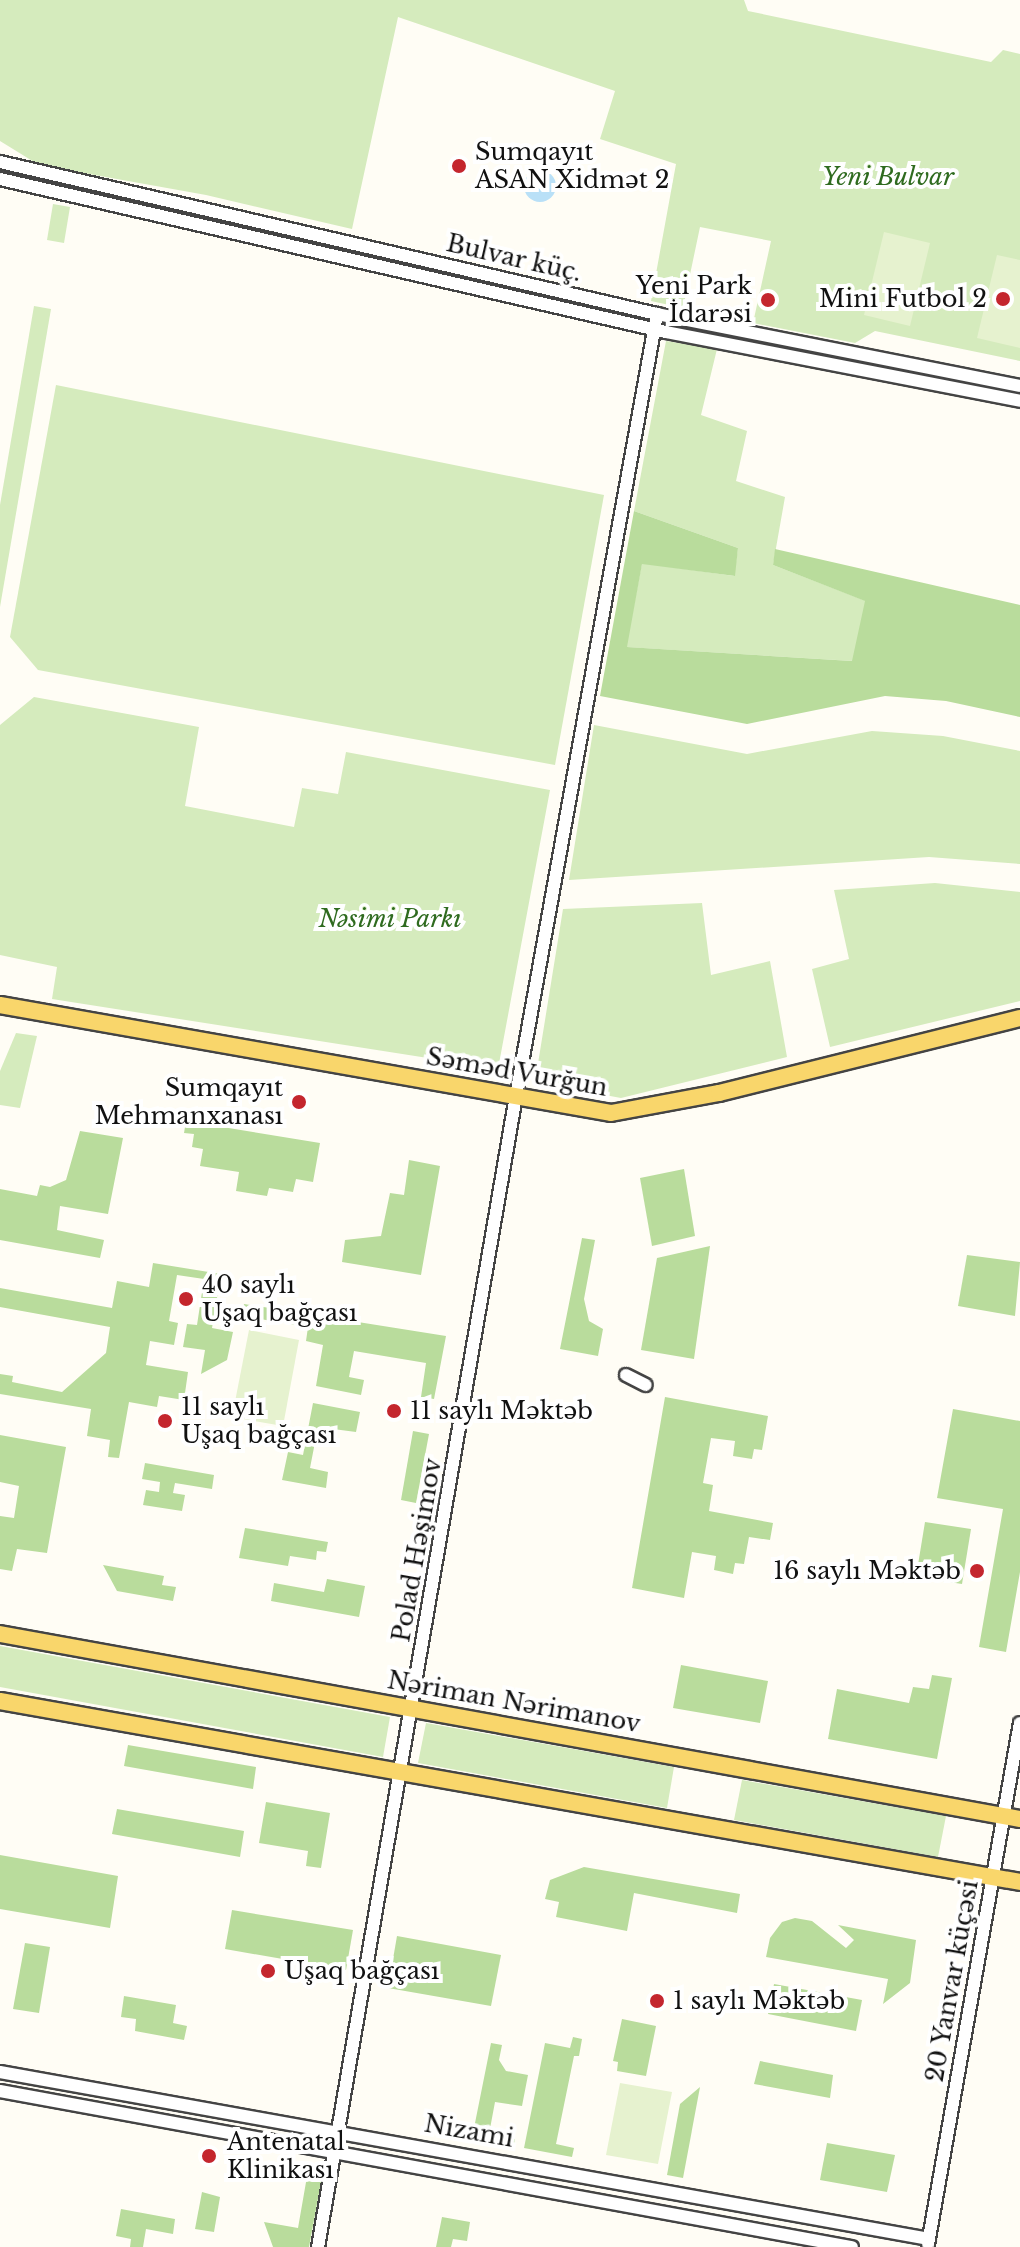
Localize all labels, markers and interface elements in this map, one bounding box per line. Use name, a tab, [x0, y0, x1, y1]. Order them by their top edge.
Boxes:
place label: Sumqayıt ASAN Xidmət 2	[475, 138, 670, 194]
marker: Sumqayıt ASAN Xidmət 2	[450, 157, 468, 175]
park label: Yeni Bulvar	[822, 163, 954, 191]
street label: Bulvar küç.	[443, 228, 585, 288]
place label: Yeni Park İdarəsi	[636, 272, 752, 328]
place label: Mini Futbol 2	[819, 285, 987, 313]
marker: Mini Futbol 2	[994, 290, 1012, 308]
marker: Yeni Park İdarəsi	[759, 291, 777, 309]
park label: Nəsimi Parkı	[318, 905, 462, 933]
street label: Səməd Vurğun	[424, 1042, 610, 1102]
place label: Sumqayıt Mehmanxanası	[95, 1074, 283, 1130]
marker: Sumqayıt Mehmanxanası	[290, 1093, 308, 1111]
place label: 40 saylı Uşaq bağçası	[202, 1271, 357, 1327]
marker: 40 saylı Uşaq bağçası	[177, 1290, 195, 1308]
place label: 11 saylı Uşaq bağçası	[181, 1393, 336, 1449]
place label: 11 saylı Məktəb	[410, 1397, 593, 1425]
marker: 11 saylı Məktəb	[385, 1402, 403, 1420]
marker: 11 saylı Uşaq bağçası	[156, 1412, 174, 1430]
street label: Polad Həşimov	[387, 1456, 447, 1644]
place label: 16 saylı Məktəb	[773, 1557, 961, 1585]
marker: 16 saylı Məktəb	[968, 1562, 986, 1580]
street label: Nəriman Nərimanov	[385, 1666, 643, 1738]
street label: 20 Yanvar küçəsi	[920, 1877, 984, 2085]
place label: Uşaq bağçası	[284, 1957, 439, 1985]
marker: Uşaq bağçası	[259, 1962, 277, 1980]
place label: 1 saylı Məktəb	[673, 1987, 845, 2015]
marker: 1 saylı Məktəb	[648, 1992, 666, 2010]
street label: Nizami	[422, 2109, 516, 2153]
place label: Antenatal Klinikası	[227, 2128, 345, 2184]
marker: Antenatal Klinikası	[198, 2145, 220, 2167]

